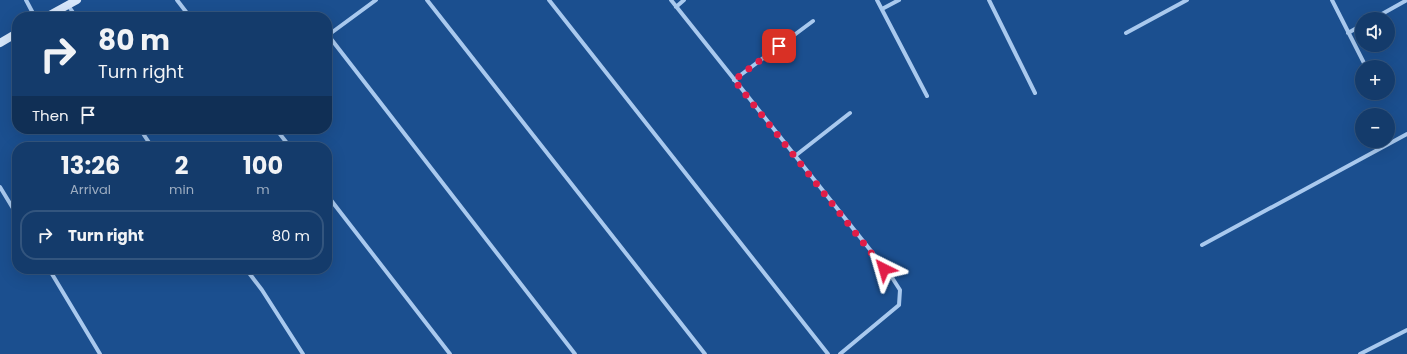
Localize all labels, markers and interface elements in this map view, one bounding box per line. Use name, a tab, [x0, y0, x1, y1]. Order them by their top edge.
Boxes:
map controls	[1355, 12, 1395, 148]
button: sound	[1355, 12, 1395, 52]
text: 80 m	[98, 21, 170, 60]
icon: right	[32, 28, 84, 80]
pin	[762, 29, 796, 63]
icon: arrive	[768, 35, 790, 57]
text: Turn right	[98, 59, 184, 84]
button: +	[1355, 60, 1395, 100]
icon: arrive	[77, 104, 99, 126]
text: Then	[32, 105, 69, 126]
button: −	[1355, 108, 1395, 148]
text: 13:26	[61, 149, 120, 182]
text: 2	[175, 149, 188, 182]
text: 100	[243, 149, 283, 182]
text: Arrival	[70, 180, 111, 199]
text: min	[169, 180, 194, 199]
text: m	[256, 180, 270, 199]
icon: right	[34, 224, 56, 246]
text: Turn right	[68, 225, 144, 246]
text: 80 m	[272, 225, 310, 246]
position arrow	[863, 248, 905, 290]

